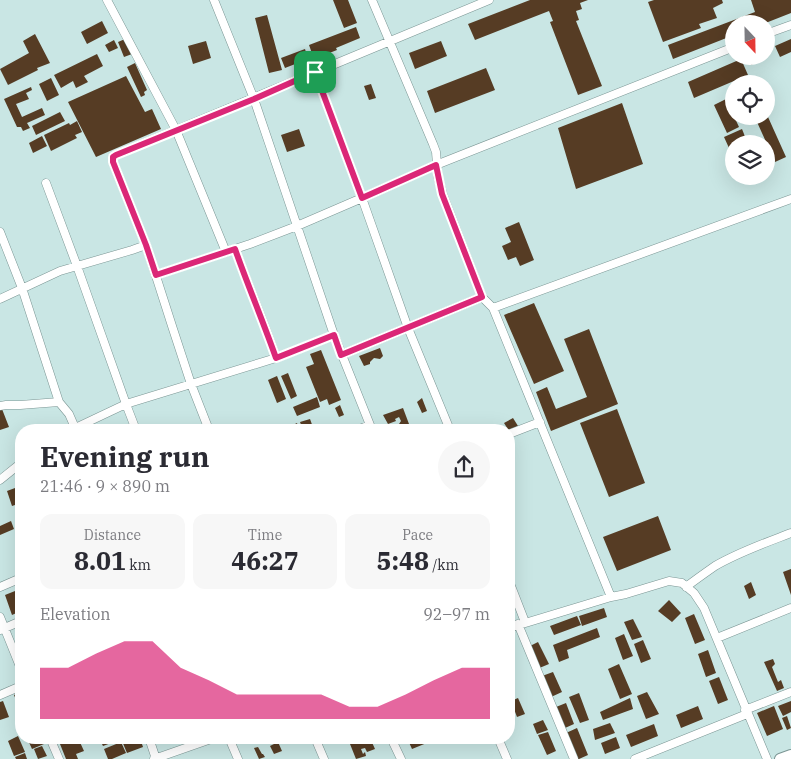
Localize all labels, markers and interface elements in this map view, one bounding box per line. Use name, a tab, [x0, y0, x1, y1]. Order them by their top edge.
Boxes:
north arrow	[725, 15, 775, 65]
map controls	[725, 15, 775, 185]
pin	[294, 51, 336, 93]
icon: arrive	[301, 58, 329, 86]
button: locate	[725, 75, 775, 125]
button: layers	[725, 135, 775, 185]
text: Evening run	[40, 438, 209, 475]
button: share	[438, 441, 490, 493]
text: 21:46 · 9 × 890 m	[40, 476, 170, 496]
text: Distance	[84, 526, 141, 544]
text: Time	[248, 526, 282, 544]
text: Pace	[402, 526, 433, 544]
text: 8.01	[74, 544, 126, 577]
text: 46:27	[231, 544, 299, 577]
text: 5:48	[376, 544, 429, 577]
text: km	[126, 556, 151, 574]
text: /km	[429, 556, 459, 574]
text: Elevation	[40, 604, 110, 624]
text: 92–97 m	[423, 604, 490, 624]

